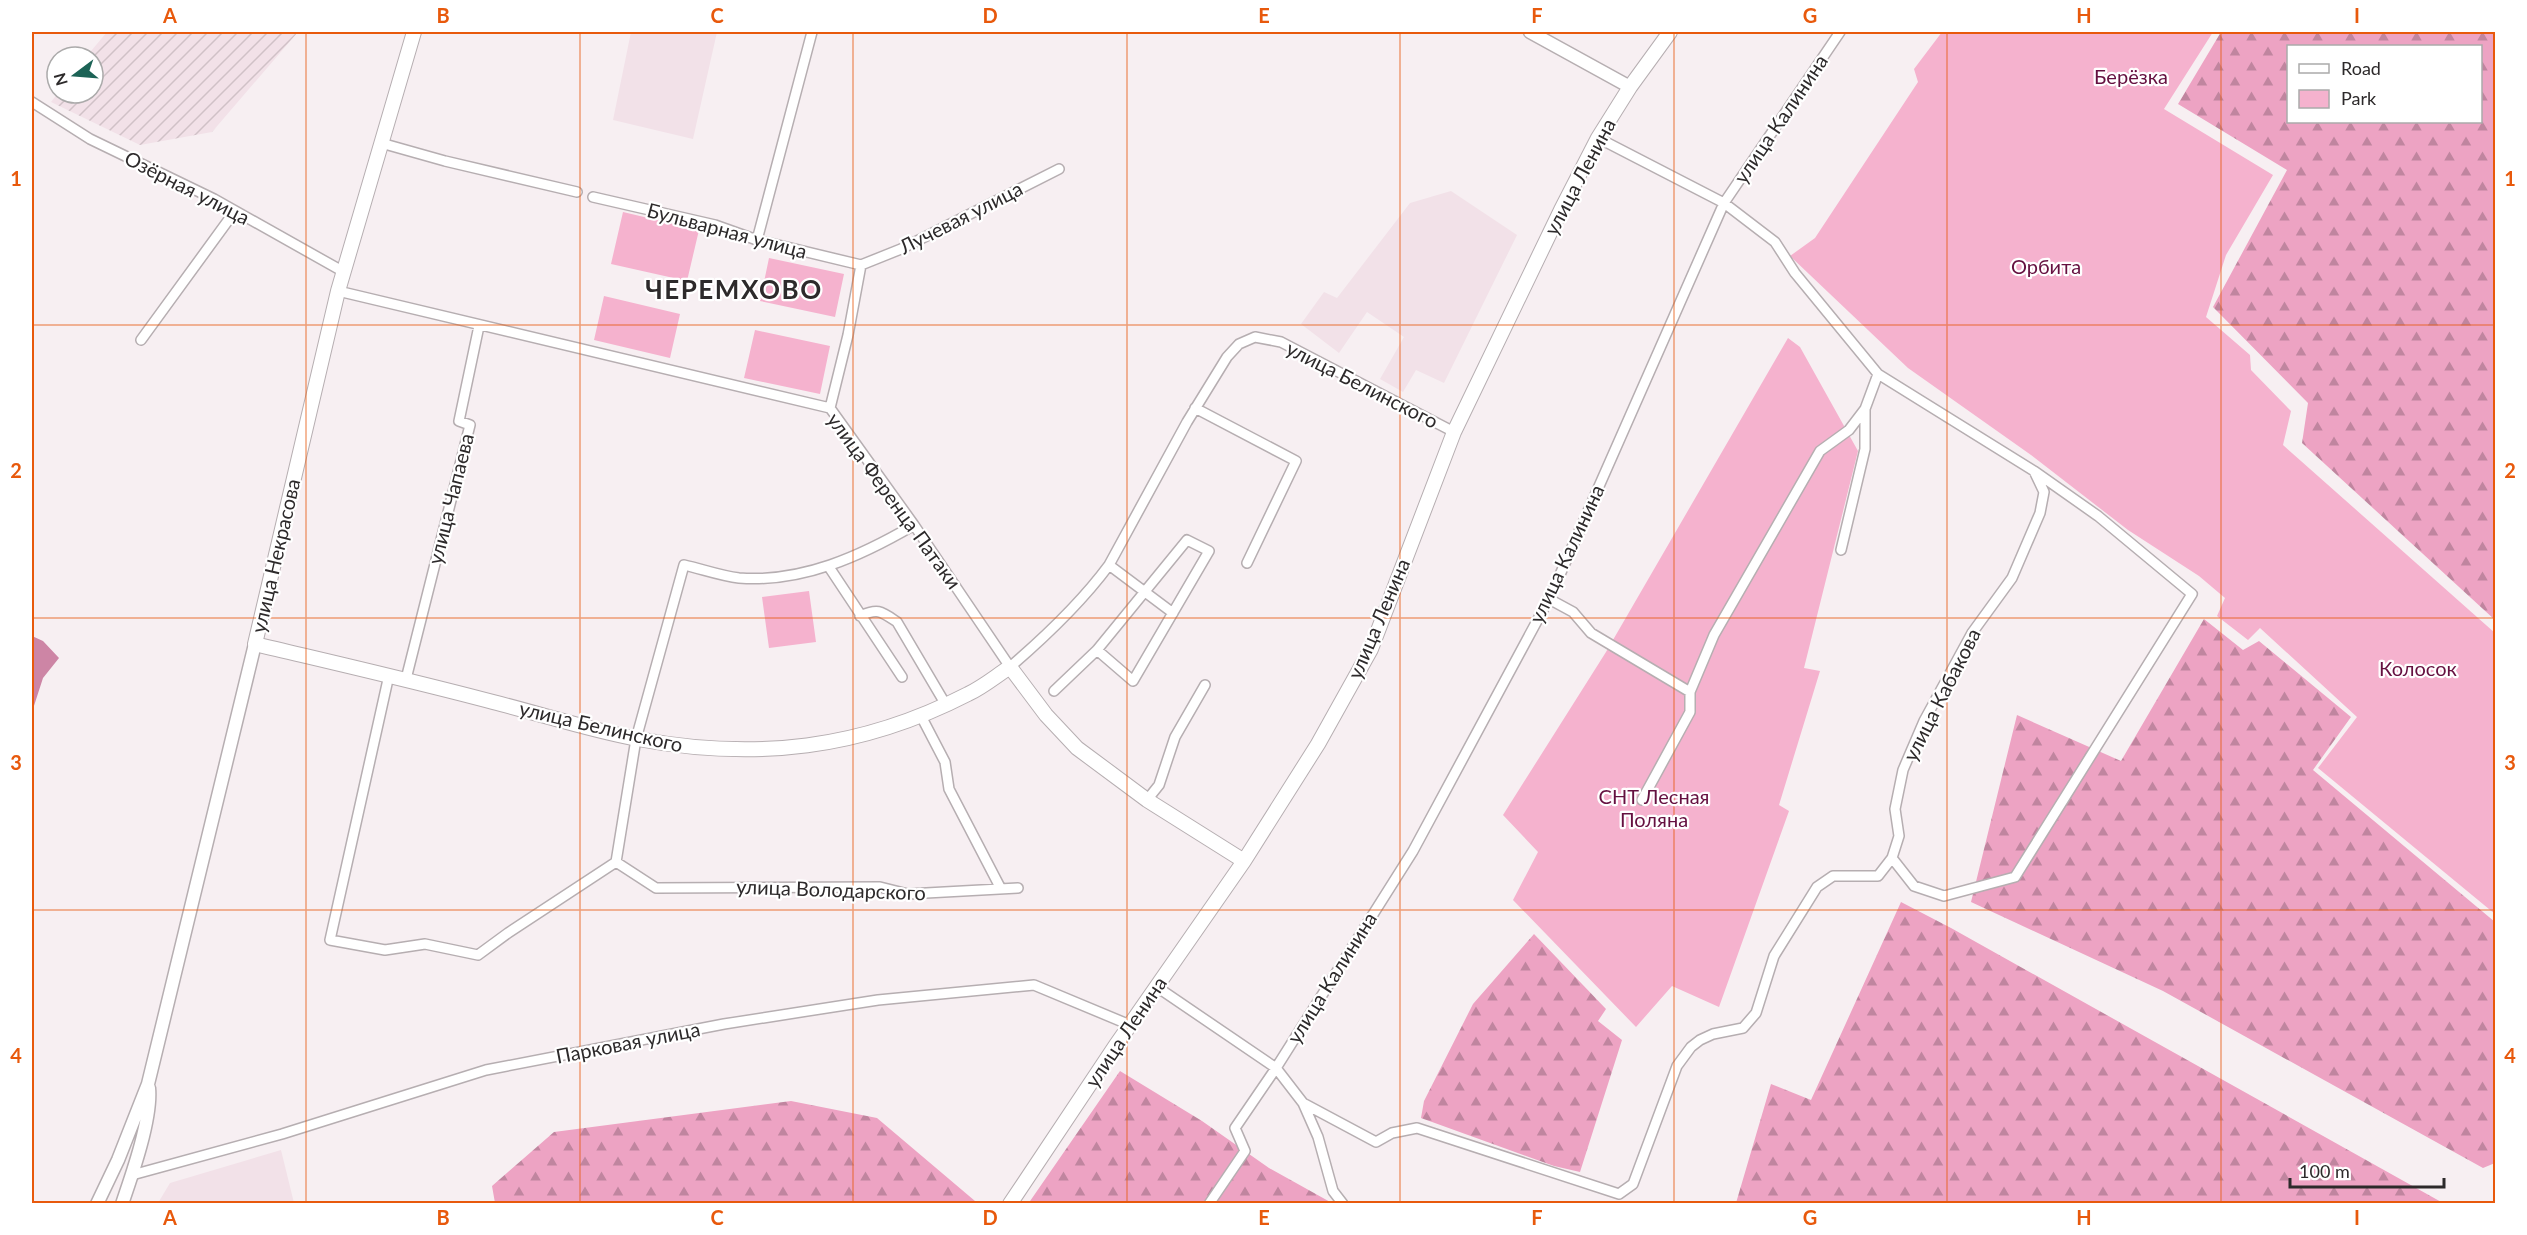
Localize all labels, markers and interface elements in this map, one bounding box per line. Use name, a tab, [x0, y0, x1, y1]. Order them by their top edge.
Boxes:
text: A	[162, 3, 177, 27]
text: B	[436, 3, 450, 27]
text: C	[710, 3, 724, 27]
text: D	[982, 3, 998, 27]
text: E	[1258, 3, 1270, 27]
text: F	[1531, 3, 1543, 27]
text: G	[1803, 3, 1817, 27]
text: H	[2076, 3, 2092, 27]
text: I	[2354, 3, 2360, 27]
north arrow	[45, 45, 105, 105]
legend	[2287, 45, 2482, 123]
street label: улица Калинина	[1728, 49, 1832, 187]
text: Road	[2341, 57, 2381, 79]
park label: Берёзка	[2094, 64, 2168, 88]
text: N	[49, 71, 71, 88]
text: Park	[2341, 87, 2377, 109]
street label: улица Ленина	[1538, 114, 1620, 239]
street label: Озёрная улица	[121, 145, 254, 229]
text: 1	[10, 166, 22, 190]
text: 1	[2504, 166, 2516, 190]
street label: Лучевая улица	[894, 176, 1026, 259]
street label: Бульварная улица	[645, 197, 810, 263]
park label: Орбита	[2011, 254, 2081, 278]
district label: ЧЕРЕМХОВО	[645, 273, 823, 305]
street label: улица Белинского	[1283, 335, 1442, 433]
street label: улица Ференца Патаки	[823, 408, 967, 593]
street label: улица Чапаева	[422, 431, 478, 567]
text: 2	[10, 458, 22, 482]
text: 2	[2504, 458, 2516, 482]
street label: улица Некрасова	[246, 476, 304, 635]
street label: улица Калинина	[1523, 480, 1609, 627]
street label: улица Ленина	[1342, 555, 1414, 682]
street label: улица Кабакова	[1897, 624, 1985, 765]
park label: Колосок	[2379, 656, 2458, 680]
street label: улица Белинского	[517, 696, 685, 757]
text: 3	[10, 750, 22, 774]
text: 3	[2504, 750, 2516, 774]
park label: СНТ Лесная Поляна	[1599, 784, 1709, 831]
street label: улица Володарского	[736, 874, 926, 904]
street label: улица Калинина	[1281, 907, 1381, 1047]
street label: улица Ленина	[1079, 971, 1171, 1091]
street label: Парковая улица	[554, 1016, 702, 1068]
text: 4	[10, 1043, 22, 1067]
text: 4	[2504, 1043, 2516, 1067]
scale bar	[2290, 1151, 2444, 1189]
text: 100 m	[2299, 1160, 2350, 1182]
text: A	[162, 1205, 177, 1229]
text: B	[436, 1205, 450, 1229]
text: C	[710, 1205, 724, 1229]
text: D	[982, 1205, 998, 1229]
text: E	[1258, 1205, 1270, 1229]
text: F	[1531, 1205, 1543, 1229]
text: G	[1803, 1205, 1817, 1229]
text: H	[2076, 1205, 2092, 1229]
text: I	[2354, 1205, 2360, 1229]

